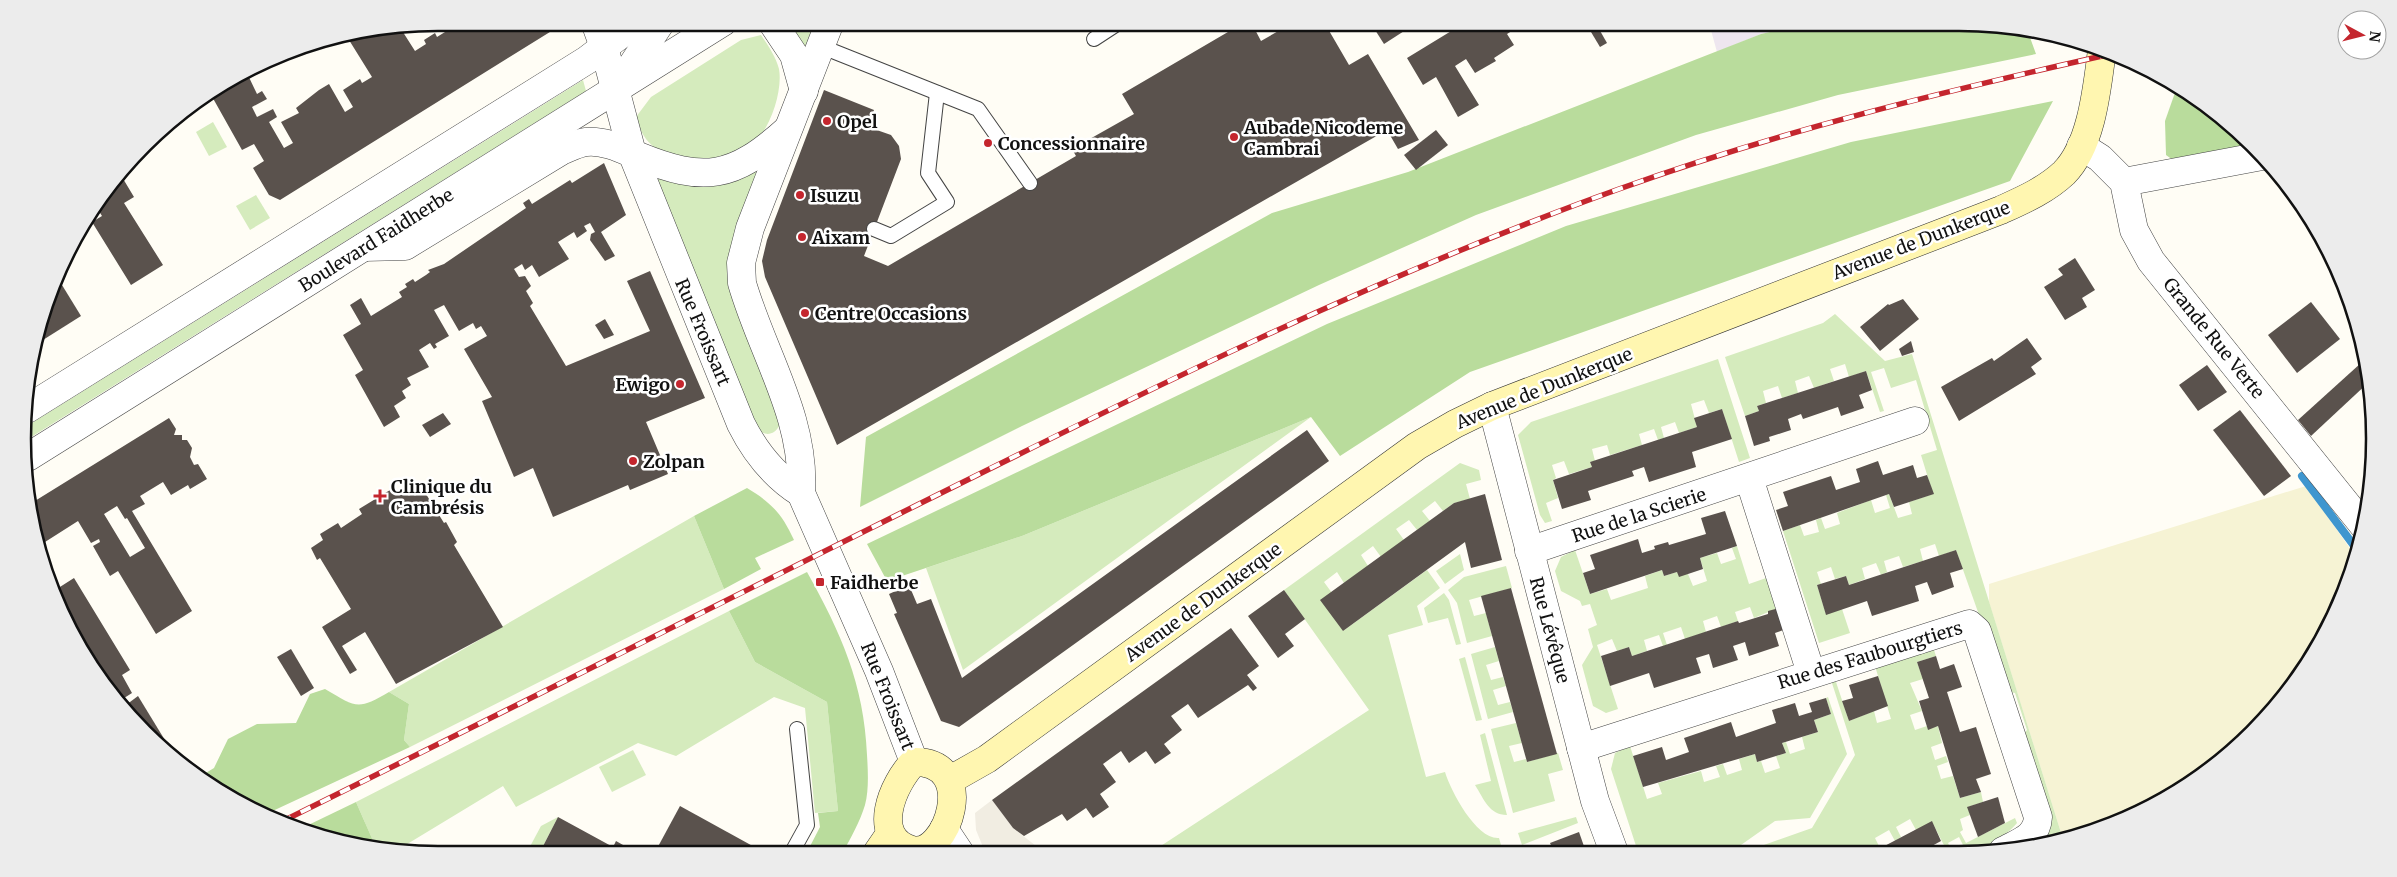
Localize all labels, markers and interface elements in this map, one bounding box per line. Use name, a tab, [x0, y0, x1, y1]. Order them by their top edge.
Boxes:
north arrow	[2337, 10, 2387, 60]
text: N	[2365, 30, 2385, 43]
place label: Opel	[837, 110, 878, 133]
marker: Opel	[821, 115, 833, 127]
place label: Aubade Nicodeme Cambrai	[1243, 116, 1403, 160]
marker: Aubade Nicodeme Cambrai	[1228, 131, 1240, 143]
place label: Concessionnaire	[998, 132, 1145, 155]
marker: Concessionnaire	[982, 137, 994, 149]
street label: Boulevard Faidherbe	[294, 183, 458, 297]
place label: Isuzu	[810, 184, 859, 207]
marker: Isuzu	[794, 189, 806, 201]
street label: Avenue de Dunkerque	[1828, 196, 2013, 285]
place label: Aixam	[811, 226, 870, 249]
marker: Aixam	[796, 231, 808, 243]
street label: Grande Rue Verte	[2158, 273, 2270, 403]
street label: Rue Froissart	[670, 275, 736, 389]
place label: Centre Occasions	[815, 302, 967, 325]
marker: Centre Occasions	[799, 307, 811, 319]
street label: Avenue de Dunkerque	[1452, 342, 1636, 434]
place label: Ewigo	[615, 373, 670, 396]
marker: Ewigo	[674, 378, 686, 390]
place label: Zolpan	[643, 450, 705, 473]
marker: Zolpan	[627, 455, 639, 467]
place label: Clinique du Cambrésis	[391, 475, 492, 519]
street label: Rue de la Scierie	[1569, 482, 1709, 548]
marker: Clinique du Cambrésis	[373, 489, 387, 503]
street label: Avenue de Dunkerque	[1119, 537, 1286, 667]
place label: Faidherbe	[830, 571, 919, 594]
street label: Rue Lévêque	[1525, 574, 1575, 686]
marker: Faidherbe	[814, 576, 826, 588]
street label: Rue des Faubourgtiers	[1775, 616, 1965, 694]
street label: Rue Froissart	[856, 639, 920, 753]

